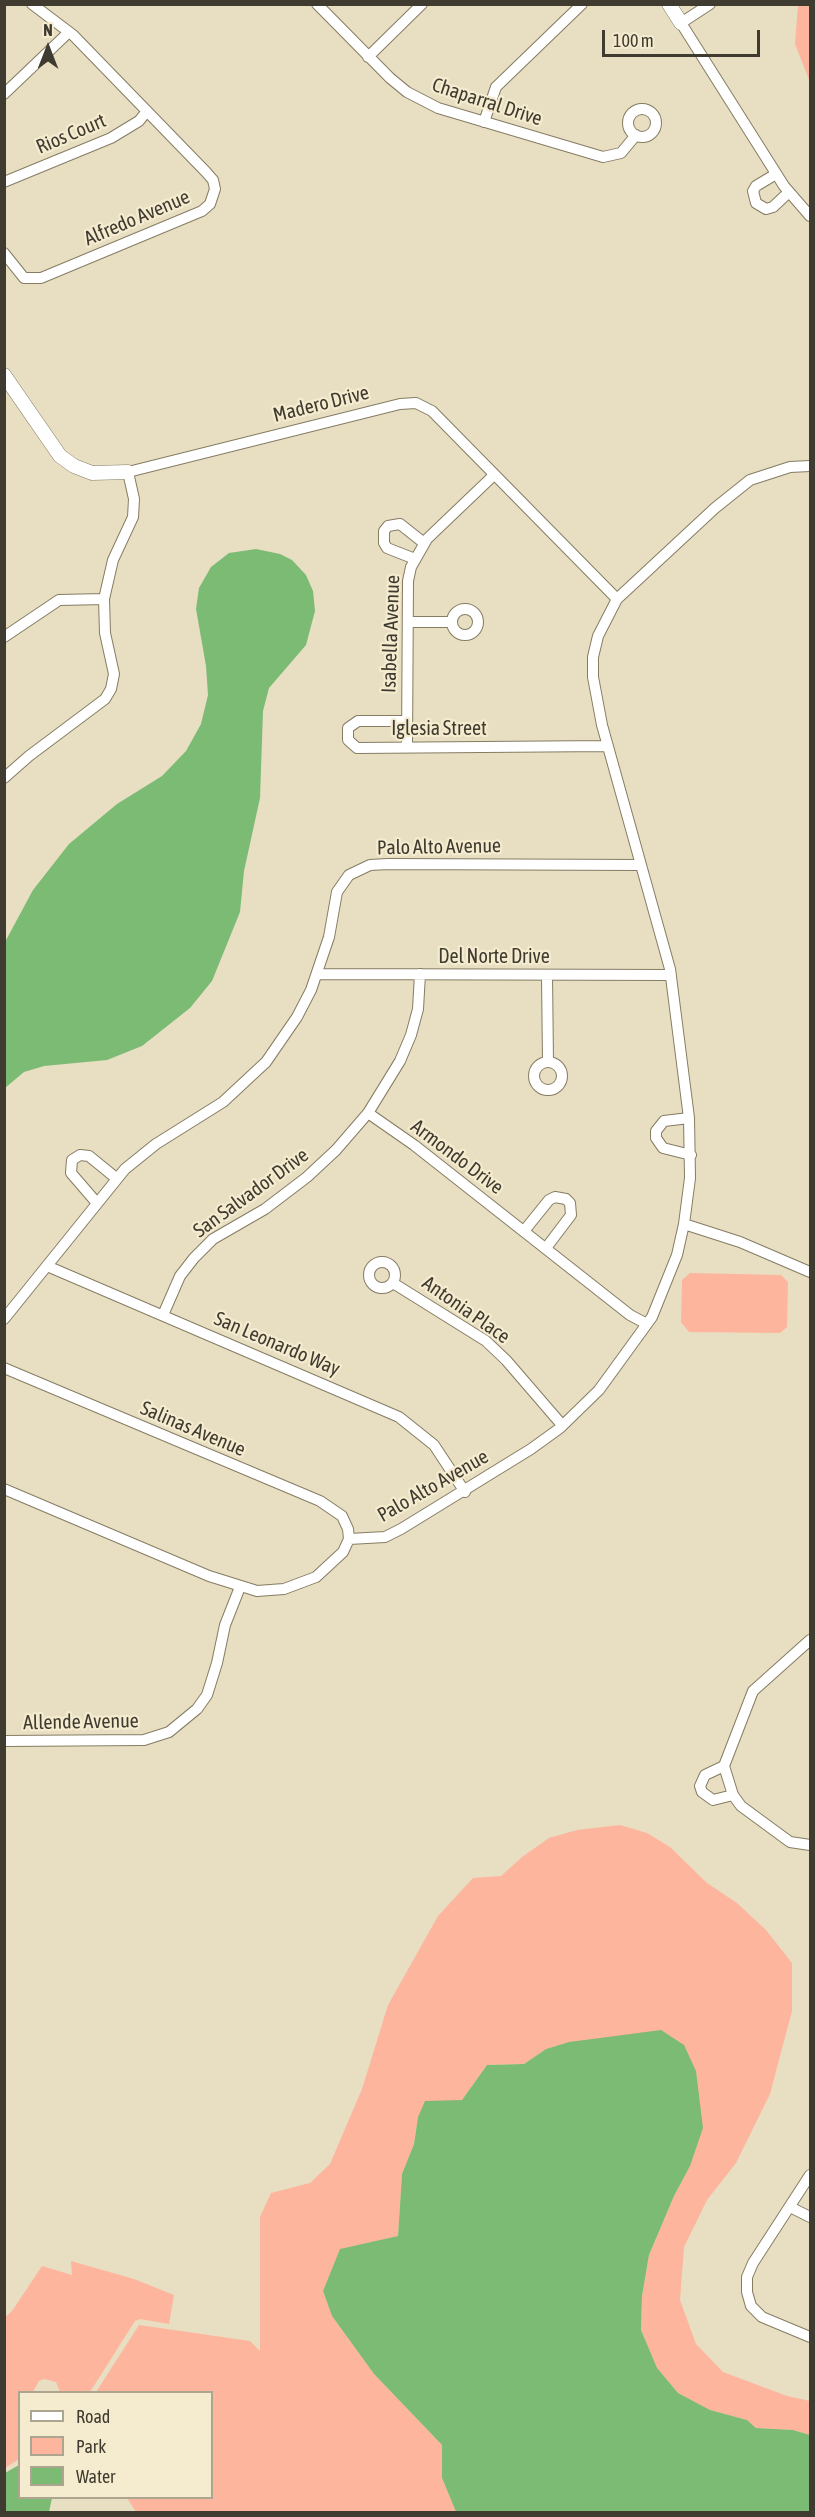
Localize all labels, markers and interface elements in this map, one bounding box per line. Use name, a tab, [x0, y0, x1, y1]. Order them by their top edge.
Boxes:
north arrow	[18, 18, 78, 78]
scale bar	[605, 18, 762, 56]
text: N	[43, 21, 53, 39]
text: 100 m	[613, 30, 654, 51]
street label: Chaparral Drive	[429, 73, 545, 131]
street label: Rios Court	[33, 109, 109, 159]
street label: Alfredo Avenue	[81, 185, 193, 251]
street label: Madero Drive	[270, 380, 372, 428]
street label: Isabella Avenue	[377, 575, 405, 693]
street label: Iglesia Street	[391, 717, 487, 741]
street label: Palo Alto Avenue	[377, 834, 501, 860]
street label: Del Norte Drive	[438, 945, 550, 969]
street label: Armondo Drive	[406, 1114, 508, 1200]
street label: San Salvador Drive	[189, 1143, 313, 1243]
street label: Antonia Place	[417, 1271, 515, 1349]
street label: San Leonardo Way	[211, 1307, 343, 1381]
street label: Salinas Avenue	[137, 1396, 249, 1462]
street label: Palo Alto Avenue	[373, 1445, 493, 1527]
street label: Allende Avenue	[23, 1709, 139, 1735]
legend	[18, 2391, 213, 2499]
text: Road	[76, 2406, 110, 2427]
text: Park	[76, 2436, 106, 2457]
text: Water	[76, 2466, 115, 2487]

